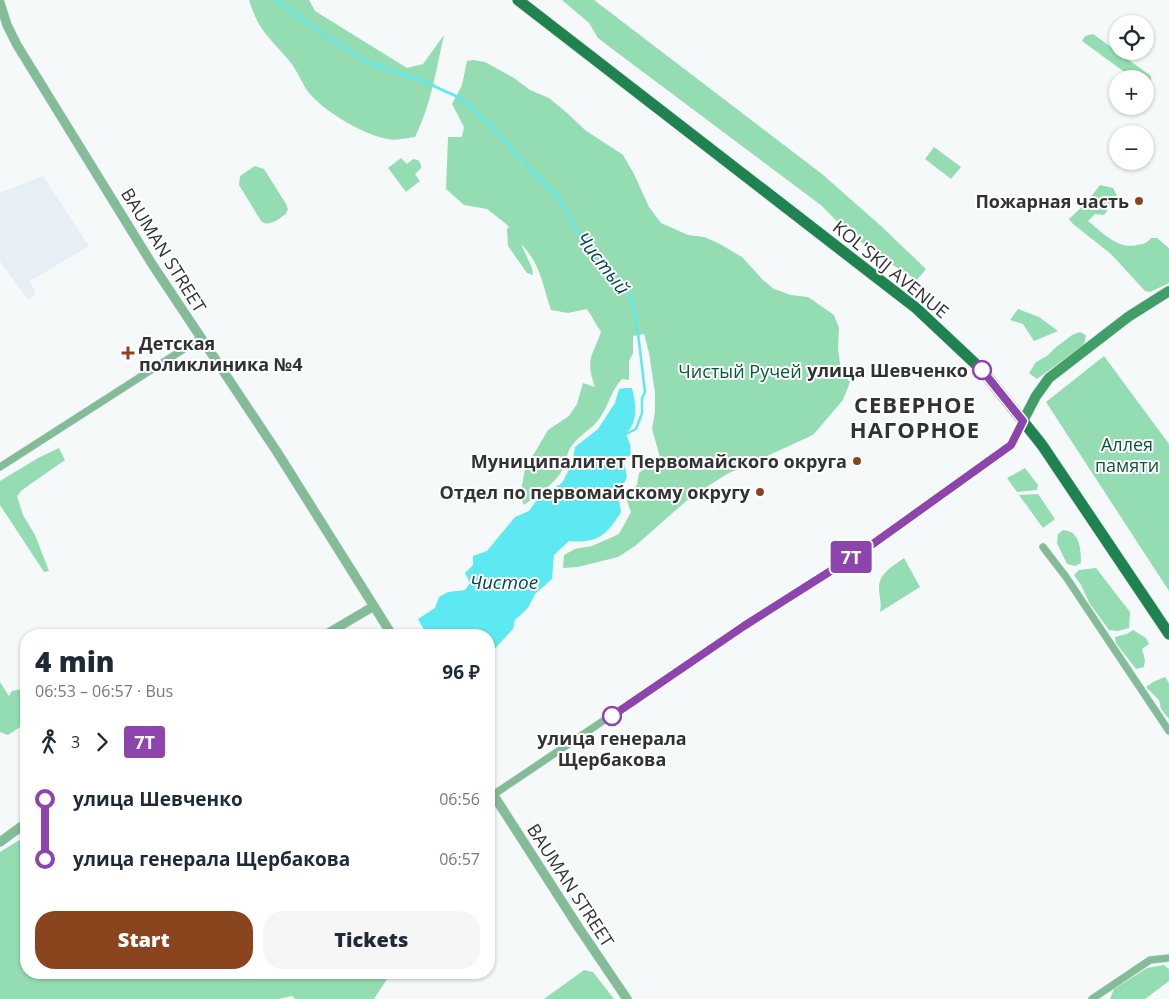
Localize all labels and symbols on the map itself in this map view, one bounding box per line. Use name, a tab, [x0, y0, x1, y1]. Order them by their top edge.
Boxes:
street label: BAUMAN STREET	[116, 183, 212, 317]
place label: Пожарная часть	[975, 189, 1129, 213]
marker: Пожарная часть	[1133, 195, 1145, 207]
street label: KOL'SKIJ AVENUE	[828, 215, 954, 323]
water label: Чистый	[570, 226, 636, 300]
place label: Детская поликлиника №4	[139, 331, 303, 376]
marker: Детская поликлиника №4	[121, 346, 135, 360]
place label: улица Шевченко	[807, 358, 968, 382]
park label: Чистый Ручей	[678, 359, 802, 383]
marker: улица Шевченко	[972, 360, 992, 380]
district label: СЕВЕРНОЕ НАГОРНОЕ	[850, 389, 980, 444]
park label: Аллея памяти	[1095, 432, 1159, 477]
place label: Муниципалитет Первомайского округа	[471, 449, 847, 473]
marker: Муниципалитет Первомайского округа	[851, 455, 863, 467]
place label: Отдел по первомайскому округу	[440, 480, 751, 504]
marker: Отдел по первомайскому округу	[754, 486, 766, 498]
line badge: 7Т	[828, 541, 874, 573]
water label: Чистое	[470, 569, 538, 595]
marker: улица генерала Щербакова	[602, 706, 622, 726]
place label: улица генерала Щербакова	[537, 726, 687, 771]
street label: BAUMAN STREET	[522, 819, 620, 951]

